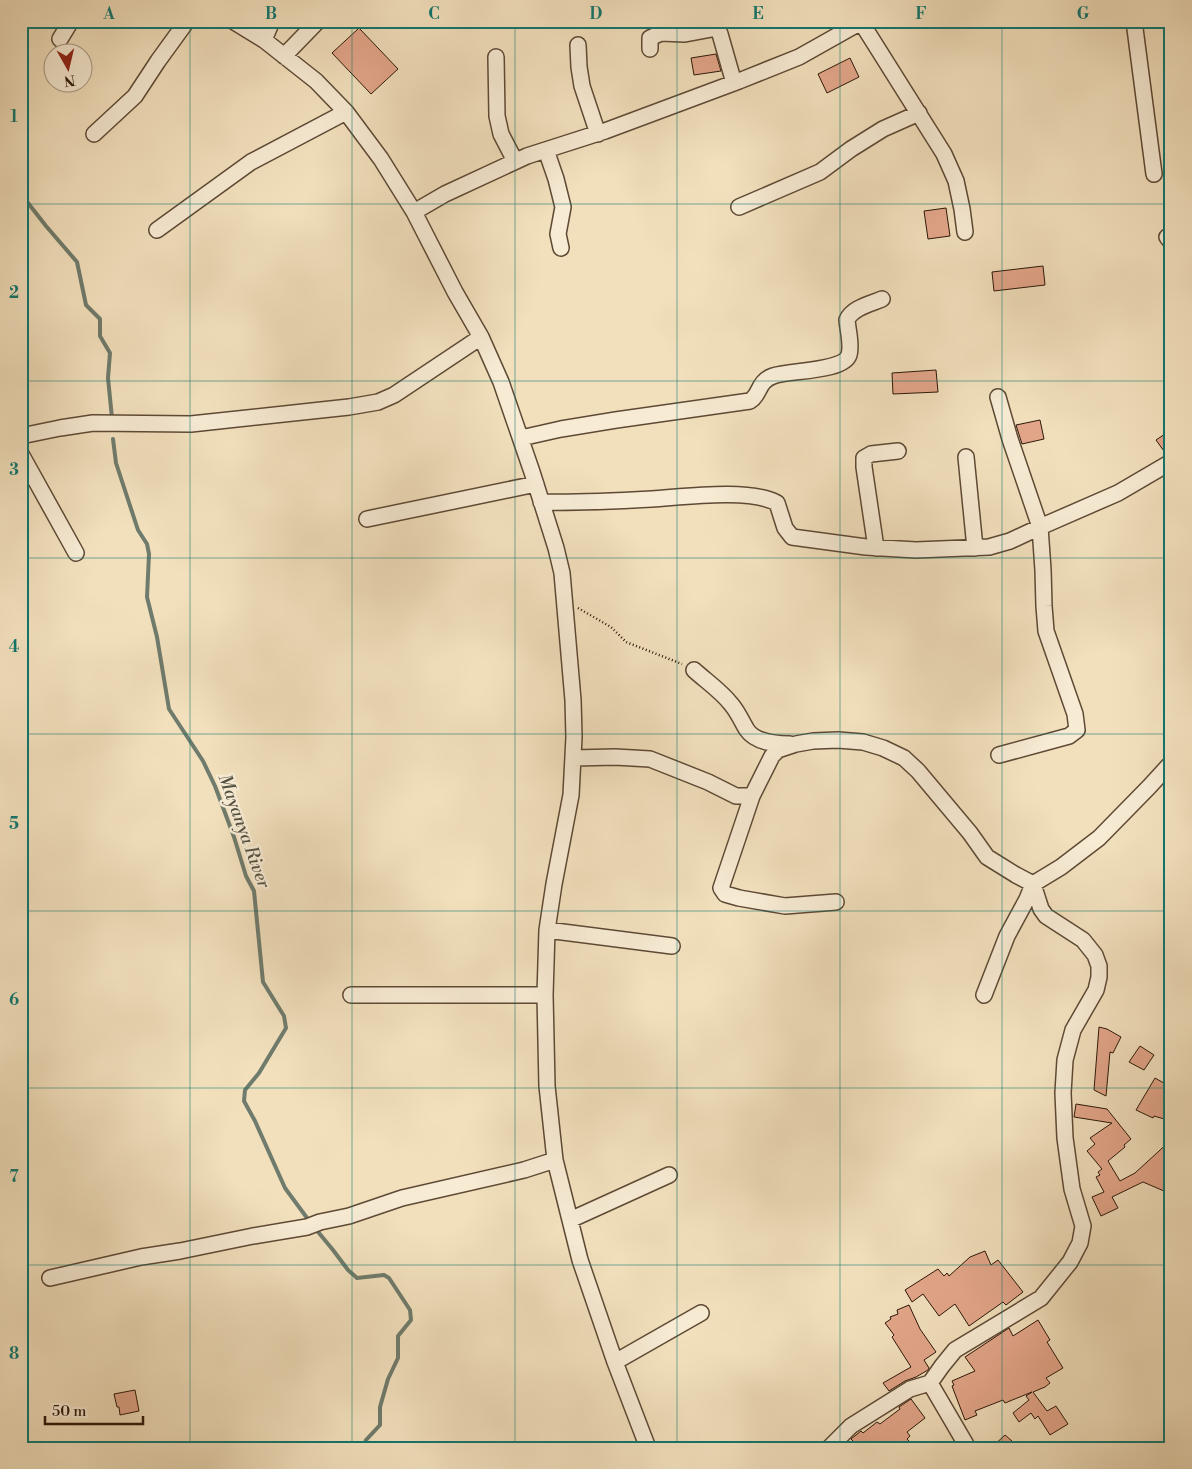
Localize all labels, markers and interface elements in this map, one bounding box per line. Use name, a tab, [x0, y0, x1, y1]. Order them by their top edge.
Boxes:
text: A	[102, 4, 115, 24]
text: B	[265, 4, 277, 24]
text: C	[428, 4, 440, 24]
text: D	[590, 4, 603, 24]
text: E	[752, 4, 764, 24]
text: F	[915, 4, 927, 24]
text: G	[1077, 4, 1090, 24]
north arrow	[42, 42, 92, 92]
text: N	[63, 70, 76, 90]
text: 1	[10, 107, 18, 127]
text: 2	[9, 283, 19, 303]
text: 3	[9, 460, 19, 480]
text: 4	[9, 637, 20, 657]
water label: Mayanya River	[213, 771, 275, 892]
text: 5	[9, 814, 19, 834]
text: 6	[9, 990, 19, 1010]
text: 7	[9, 1167, 19, 1187]
text: 8	[9, 1344, 19, 1364]
scale bar	[45, 1394, 142, 1426]
text: 50 m	[52, 1402, 86, 1421]

